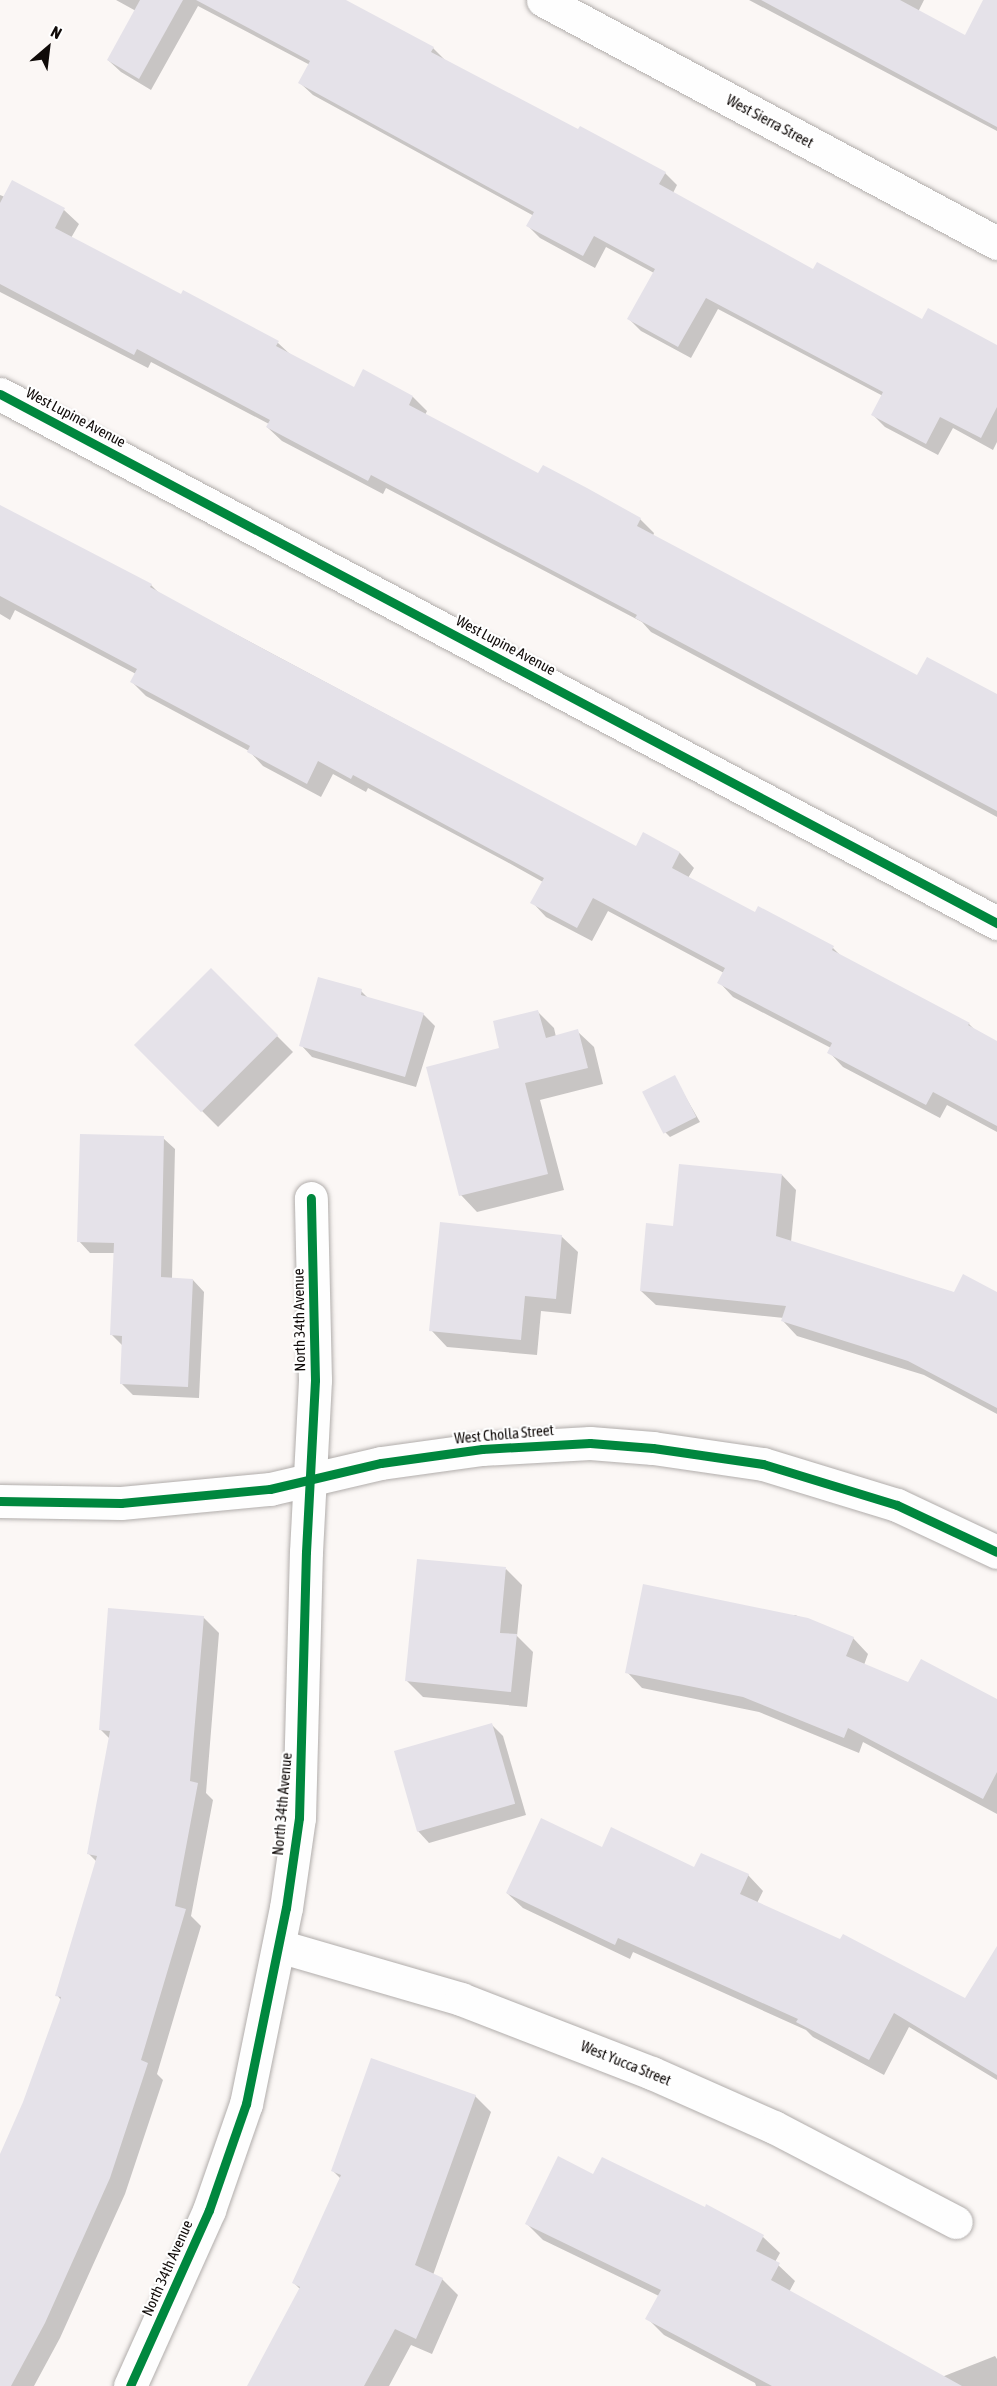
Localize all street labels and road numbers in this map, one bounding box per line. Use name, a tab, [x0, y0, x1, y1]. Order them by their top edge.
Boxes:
street label: West Sierra Street	[723, 91, 817, 151]
street label: West Lupine Avenue	[23, 383, 129, 451]
street label: West Lupine Avenue	[453, 611, 559, 679]
street label: North 34th Avenue	[289, 1268, 309, 1372]
street label: West Cholla Street	[453, 1421, 555, 1447]
street label: North 34th Avenue	[269, 1752, 295, 1856]
street label: West Yucca Street	[578, 2037, 674, 2089]
street label: North 34th Avenue	[138, 2217, 196, 2319]

